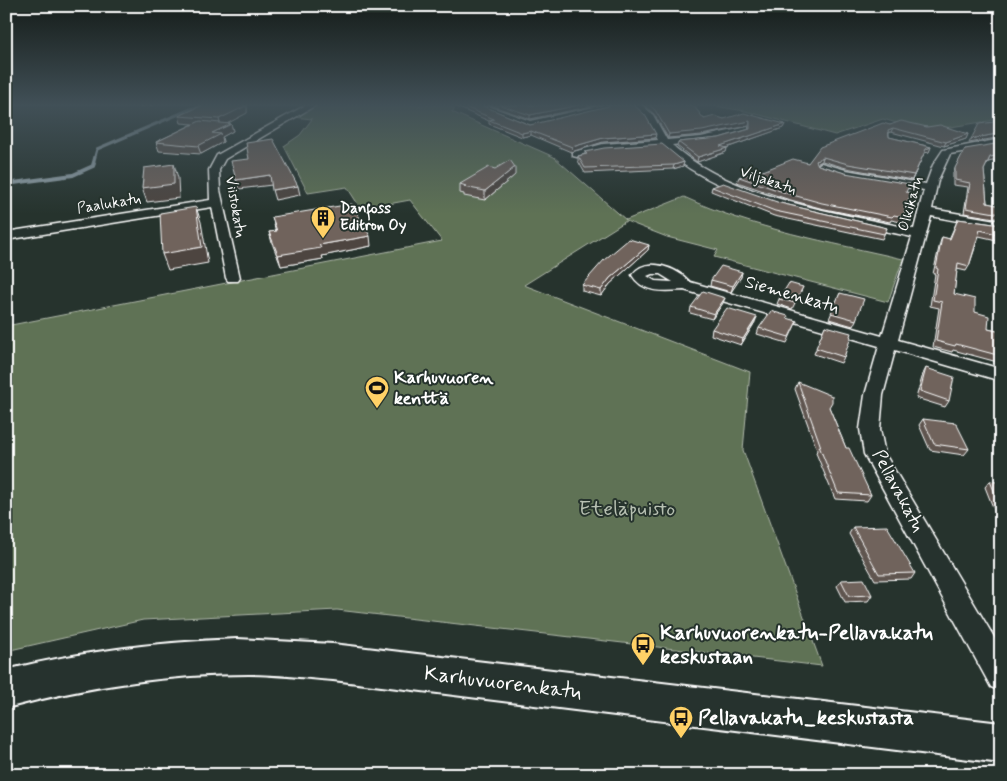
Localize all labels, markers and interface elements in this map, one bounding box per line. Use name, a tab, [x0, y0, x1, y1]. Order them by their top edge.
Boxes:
street label: Viljakatu	[737, 162, 800, 200]
street label: Olkikatu	[894, 174, 928, 234]
street label: Viistokatu	[220, 175, 250, 240]
street label: Paalukatu	[76, 189, 143, 219]
place label: Danfoss Editron Oy	[340, 199, 407, 236]
building icon: Danfoss Editron Oy	[310, 205, 336, 239]
street label: Siemenkatu	[742, 270, 842, 320]
place label: Karhuvuoren kenttä	[394, 366, 494, 411]
sports icon: Karhuvuoren kenttä	[364, 375, 390, 409]
street label: Pellavakatu	[866, 446, 930, 536]
park label: Eteläpuisto	[579, 495, 675, 523]
place label: Karhuvuorenkatu-Pellavakatu keskustaan	[660, 619, 934, 671]
bus stop icon: Karhuvuorenkatu-Pellavakatu keskustaan	[630, 632, 656, 666]
street label: Karhuvuorenkatu	[423, 659, 583, 707]
place label: Pellavakatu_keskustasta	[698, 704, 914, 732]
bus stop icon: Pellavakatu_keskustasta	[668, 705, 694, 739]

